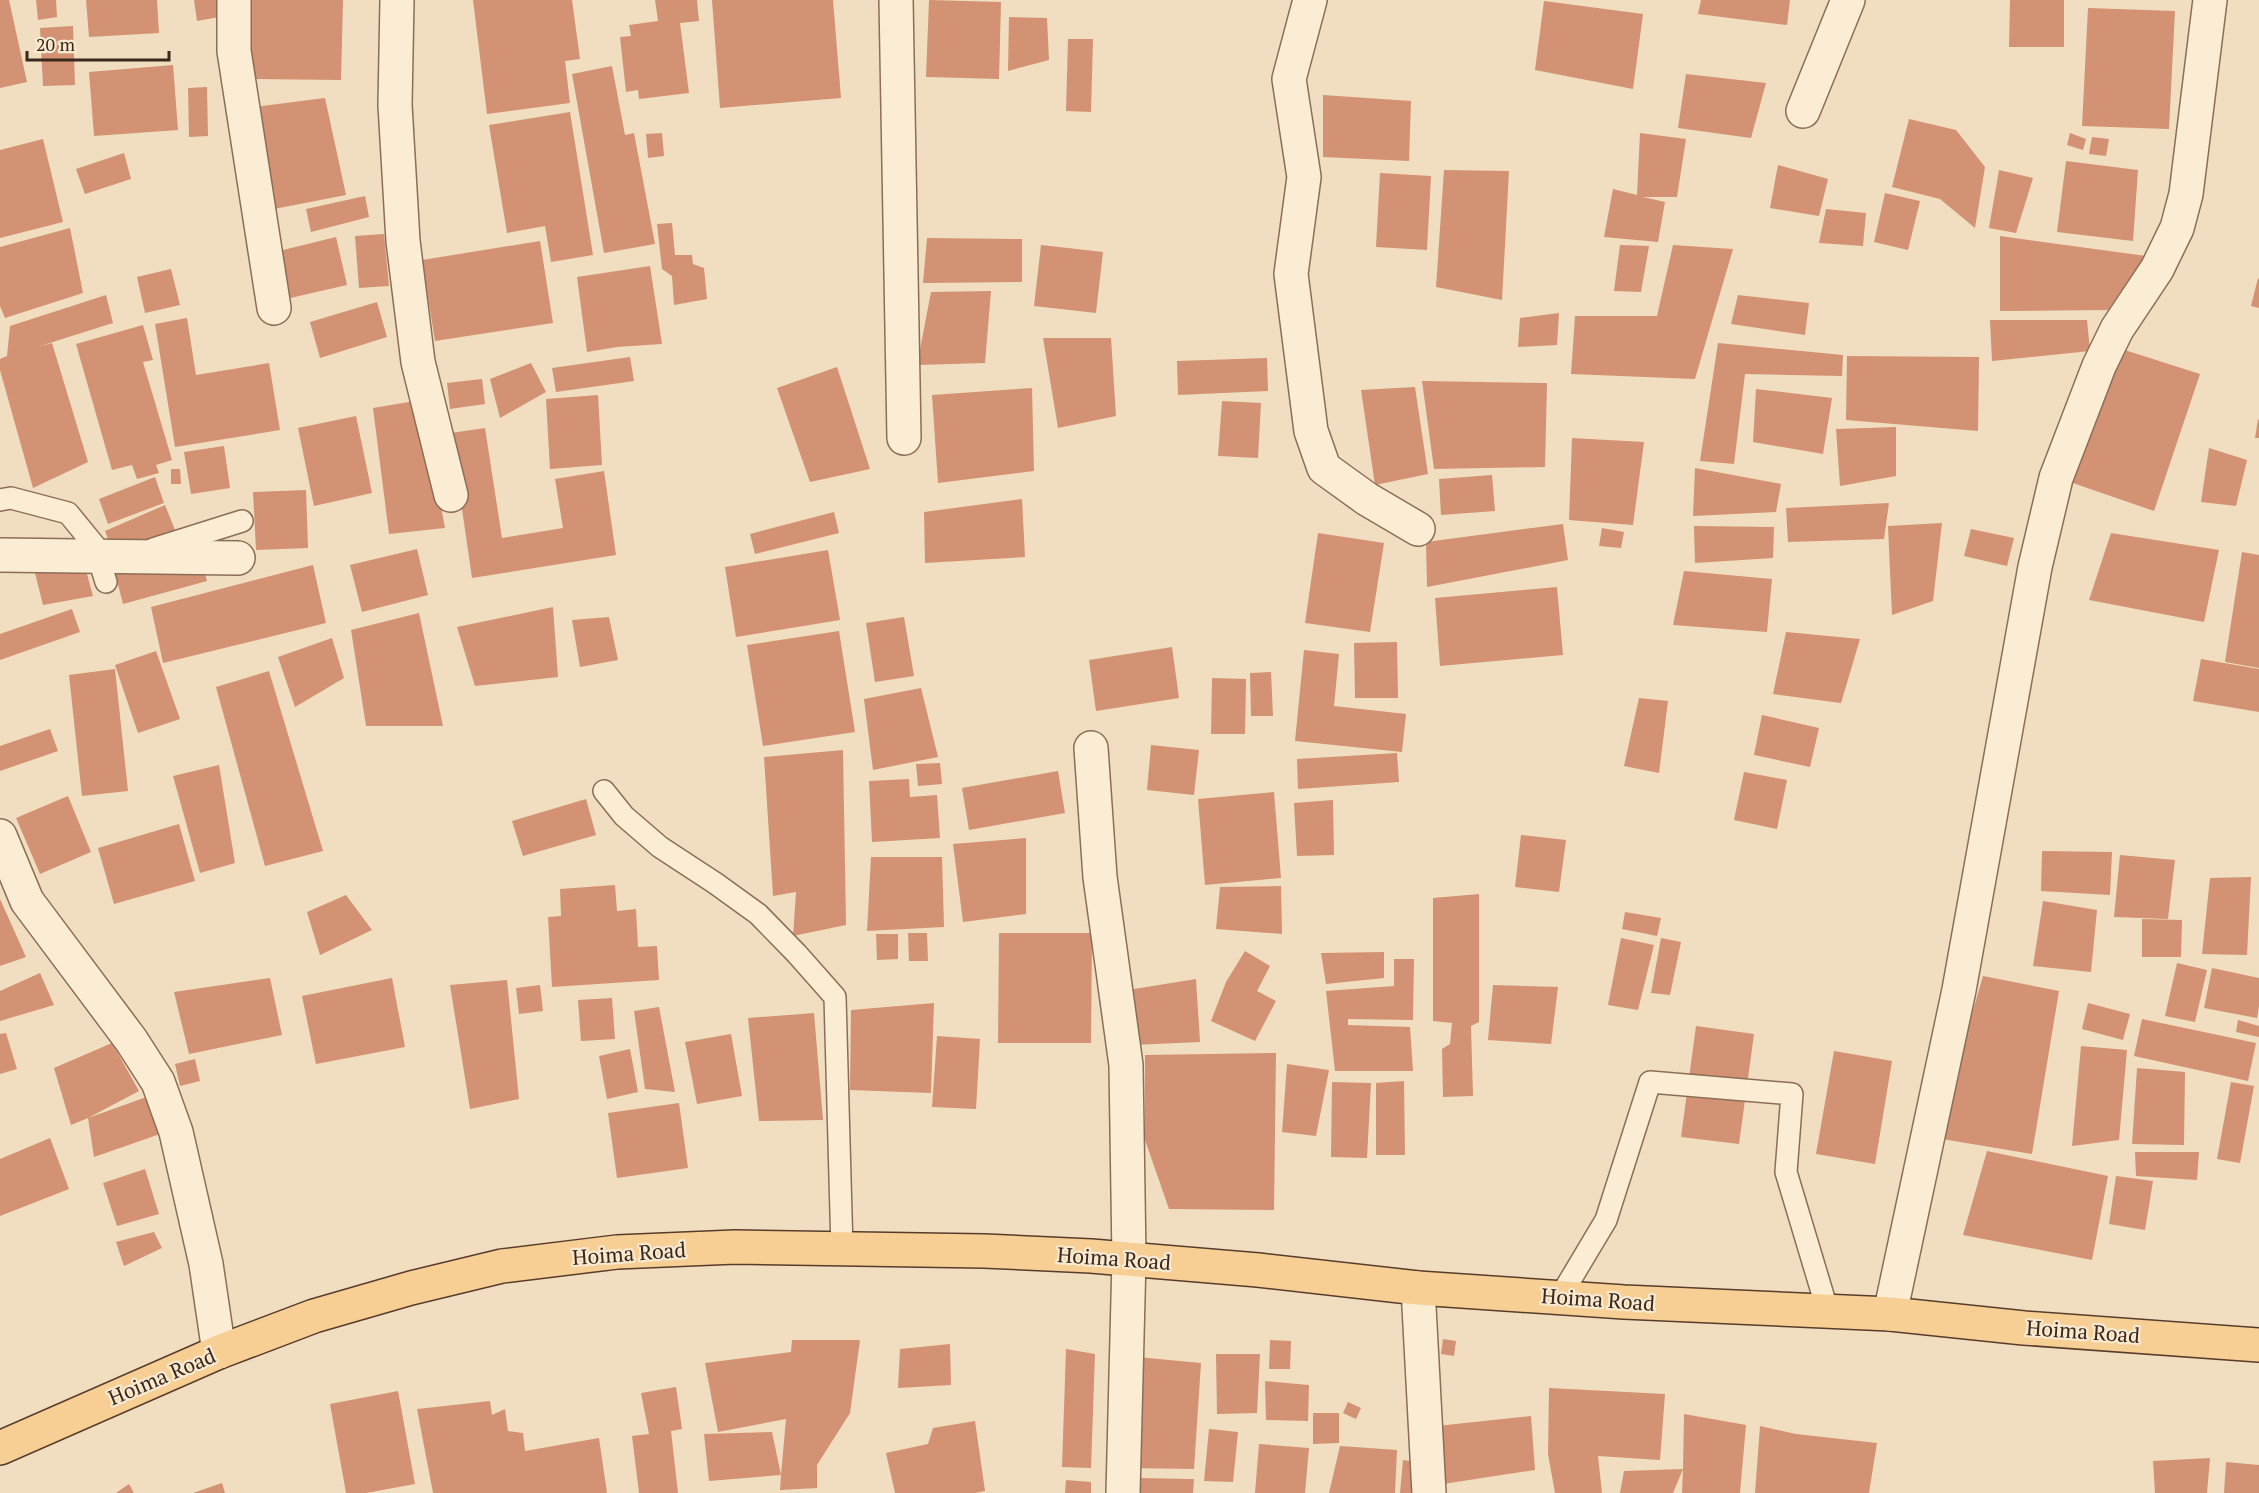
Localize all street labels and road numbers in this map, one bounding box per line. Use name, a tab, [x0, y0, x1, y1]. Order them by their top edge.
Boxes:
street label: Hoima Road	[571, 1235, 687, 1271]
street label: Hoima Road	[1056, 1240, 1172, 1276]
street label: Hoima Road	[1540, 1281, 1656, 1317]
street label: Hoima Road	[2025, 1313, 2141, 1349]
street label: Hoima Road	[104, 1341, 220, 1411]

